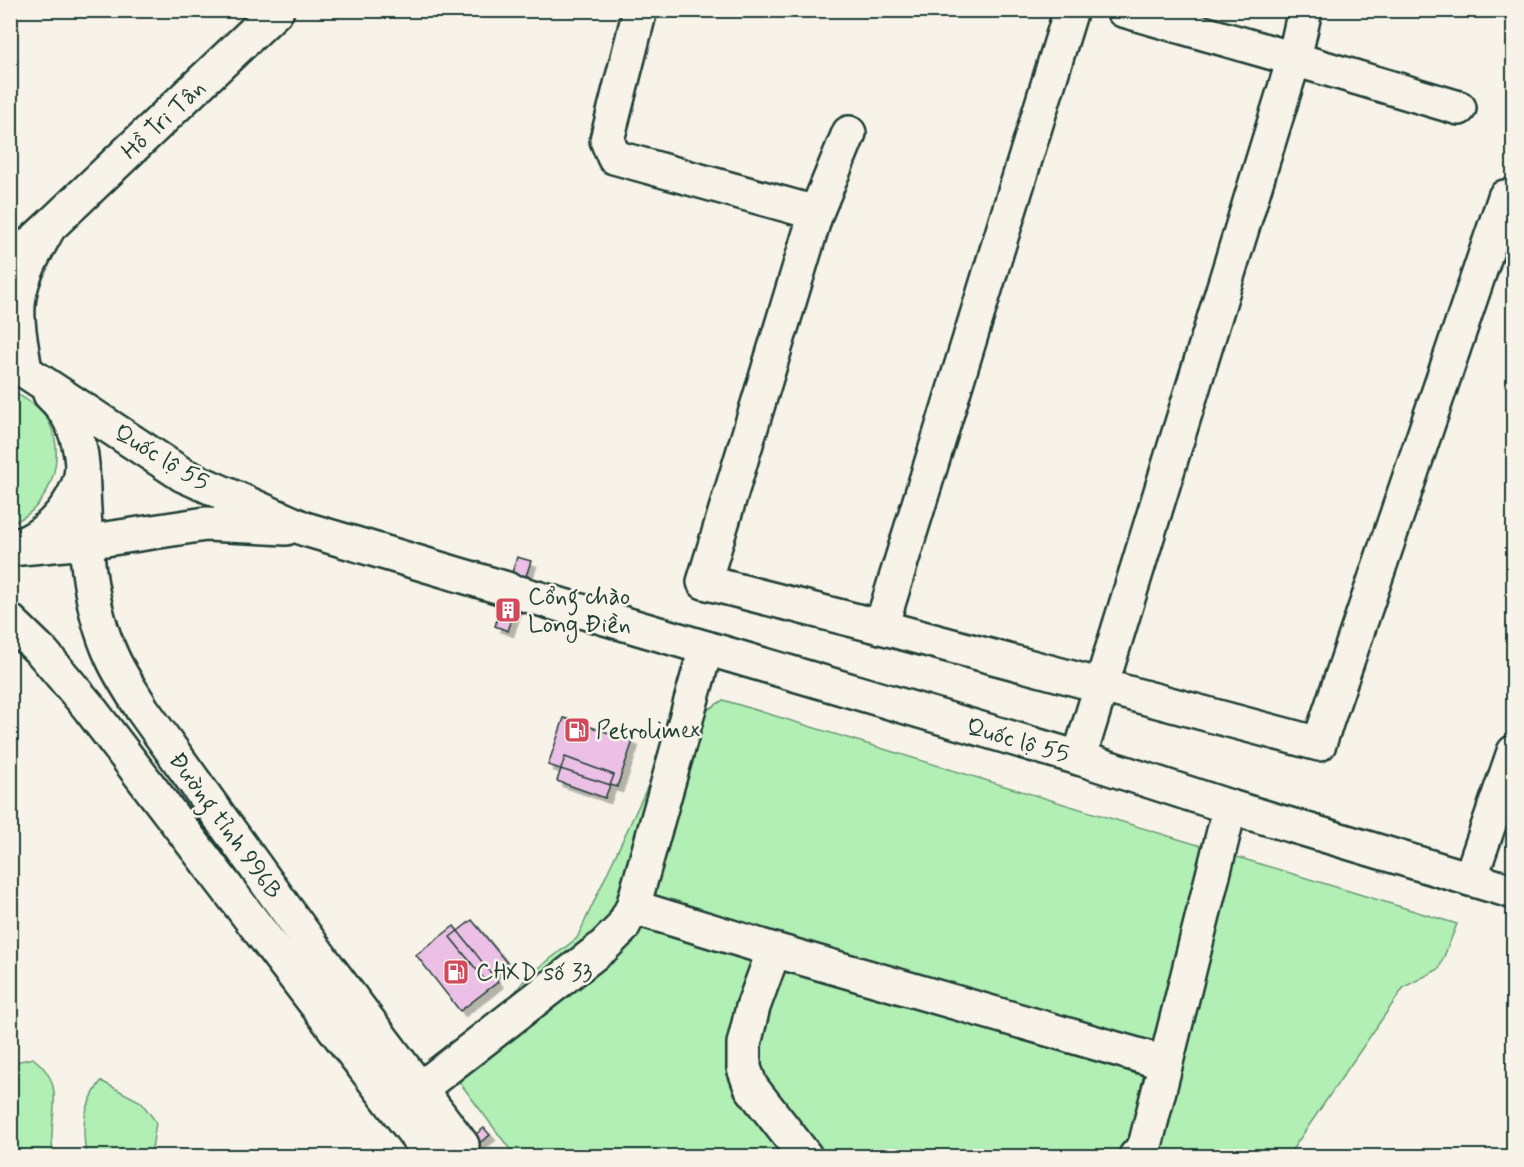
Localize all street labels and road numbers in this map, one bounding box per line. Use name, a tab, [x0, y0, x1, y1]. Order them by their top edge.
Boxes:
street label: Hồ Tri Tân	[115, 73, 213, 167]
street label: Quốc lộ 55	[108, 418, 215, 499]
street label: Quốc lộ 55	[962, 712, 1073, 771]
street label: Đường tỉnh 996B	[159, 746, 289, 907]

